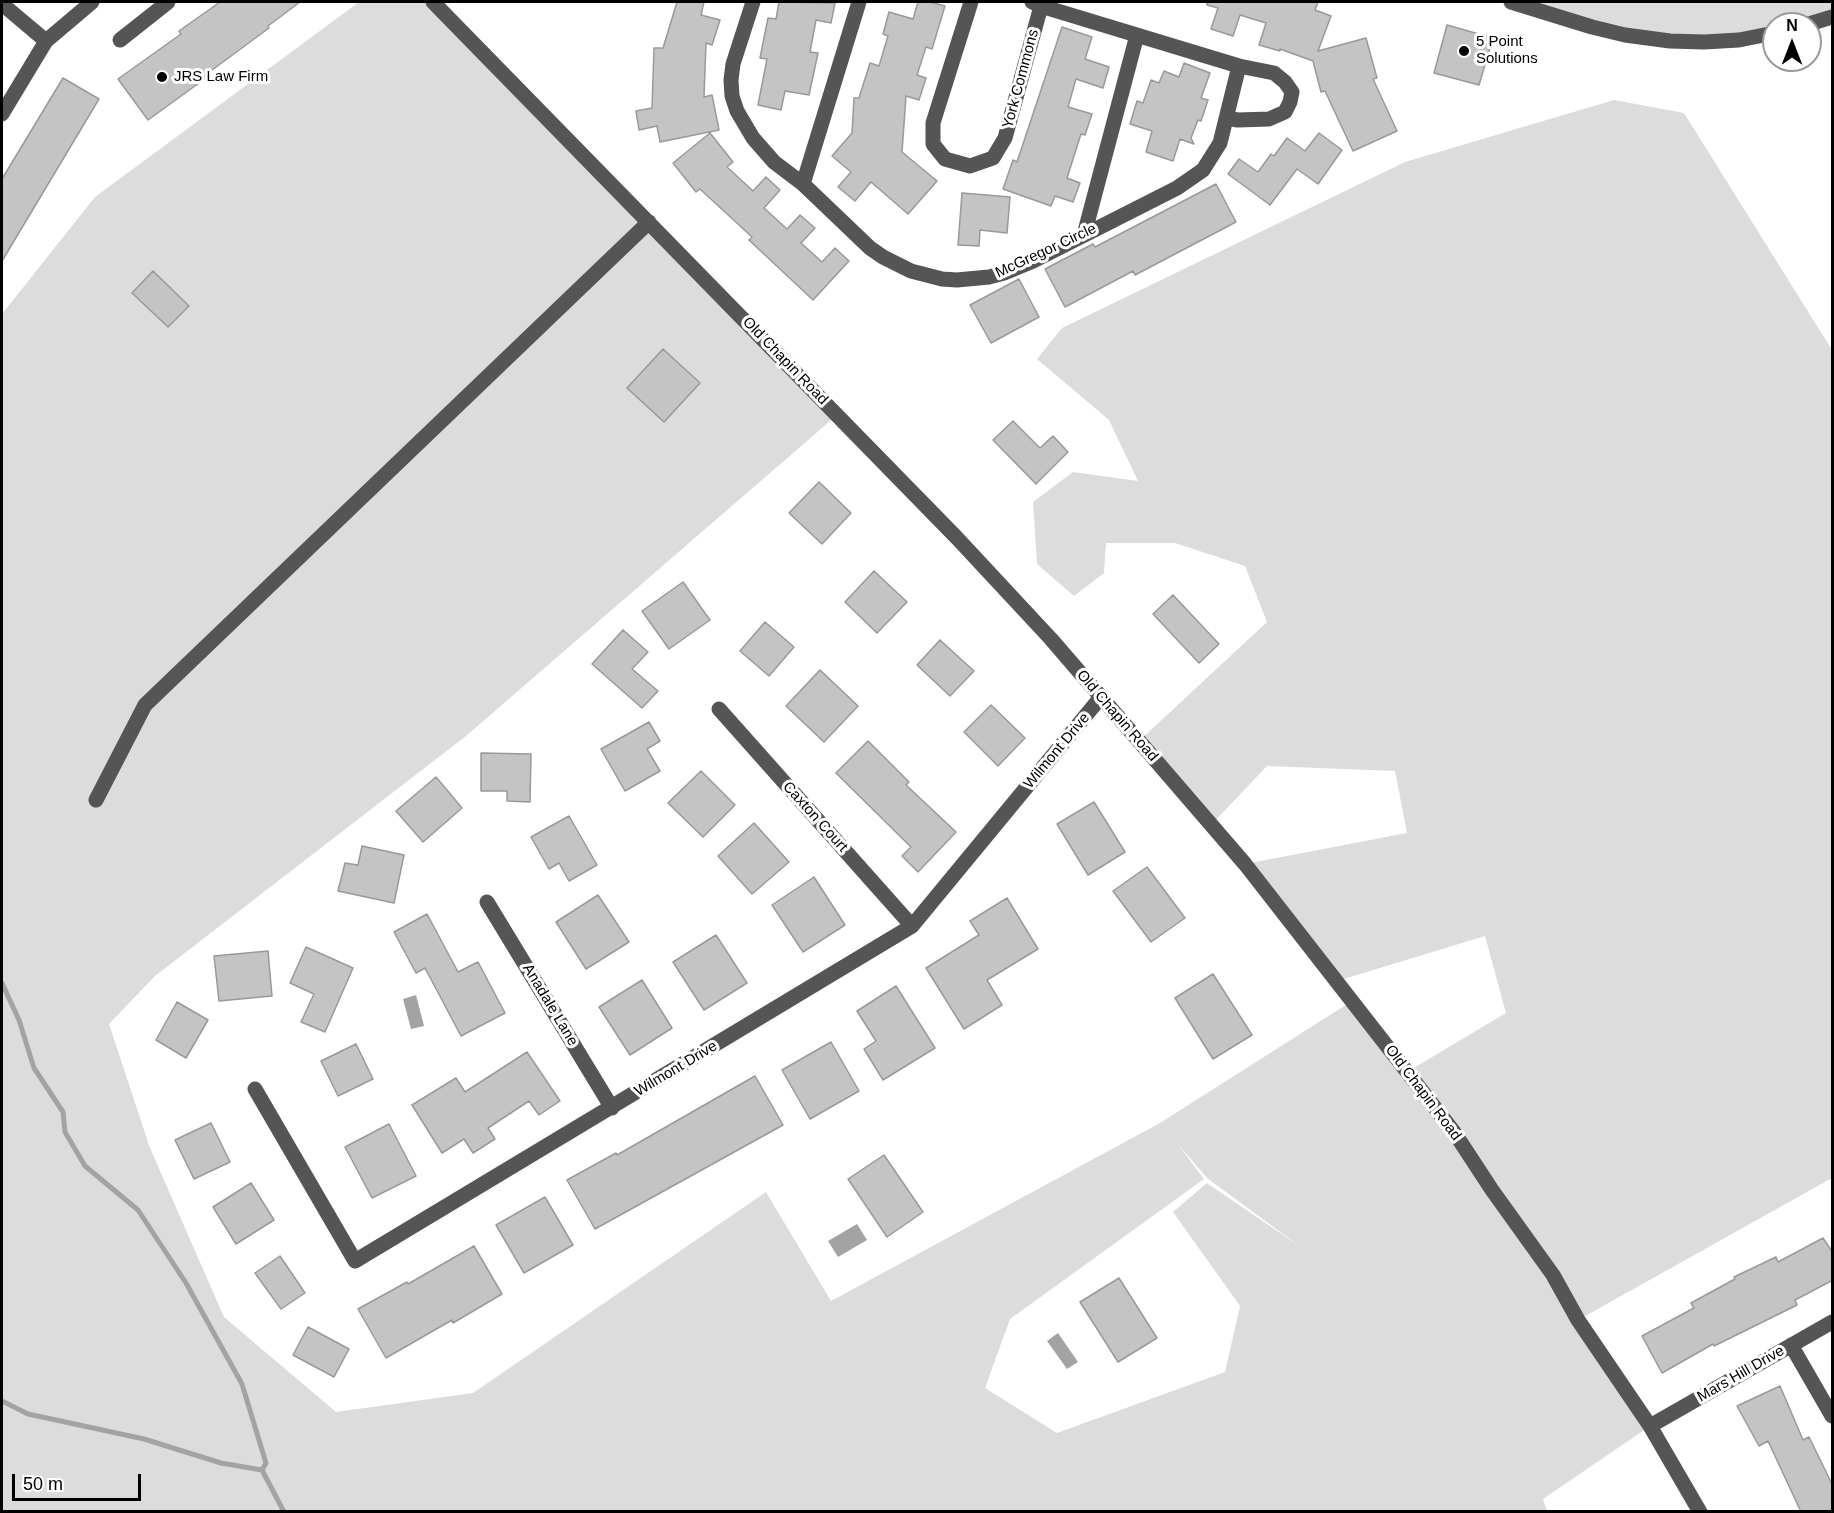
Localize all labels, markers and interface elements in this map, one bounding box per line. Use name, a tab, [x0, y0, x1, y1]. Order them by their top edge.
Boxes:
north arrow	[1762, 12, 1822, 72]
text: N	[1786, 17, 1798, 34]
street label: York Commons	[999, 27, 1043, 131]
place label: 5 Point Solutions	[1476, 33, 1538, 68]
marker: 5 Point Solutions	[1457, 44, 1471, 58]
place label: JRS Law Firm	[174, 68, 268, 86]
marker: JRS Law Firm	[155, 70, 169, 84]
street label: McGregor Circle	[993, 220, 1099, 282]
street label: Old Chapin Road	[739, 313, 831, 409]
street label: Old Chapin Road	[1072, 667, 1162, 765]
street label: Wilmont Drive	[1020, 709, 1094, 793]
street label: Caxton Court	[779, 778, 851, 856]
street label: Anadale Lane	[518, 961, 582, 1049]
street label: Wilmont Drive	[631, 1037, 721, 1101]
street label: Old Chapin Road	[1381, 1042, 1465, 1144]
street label: Mars Hill Drive	[1694, 1342, 1788, 1406]
scale bar	[15, 1462, 144, 1500]
text: 50 m	[23, 1474, 63, 1494]

